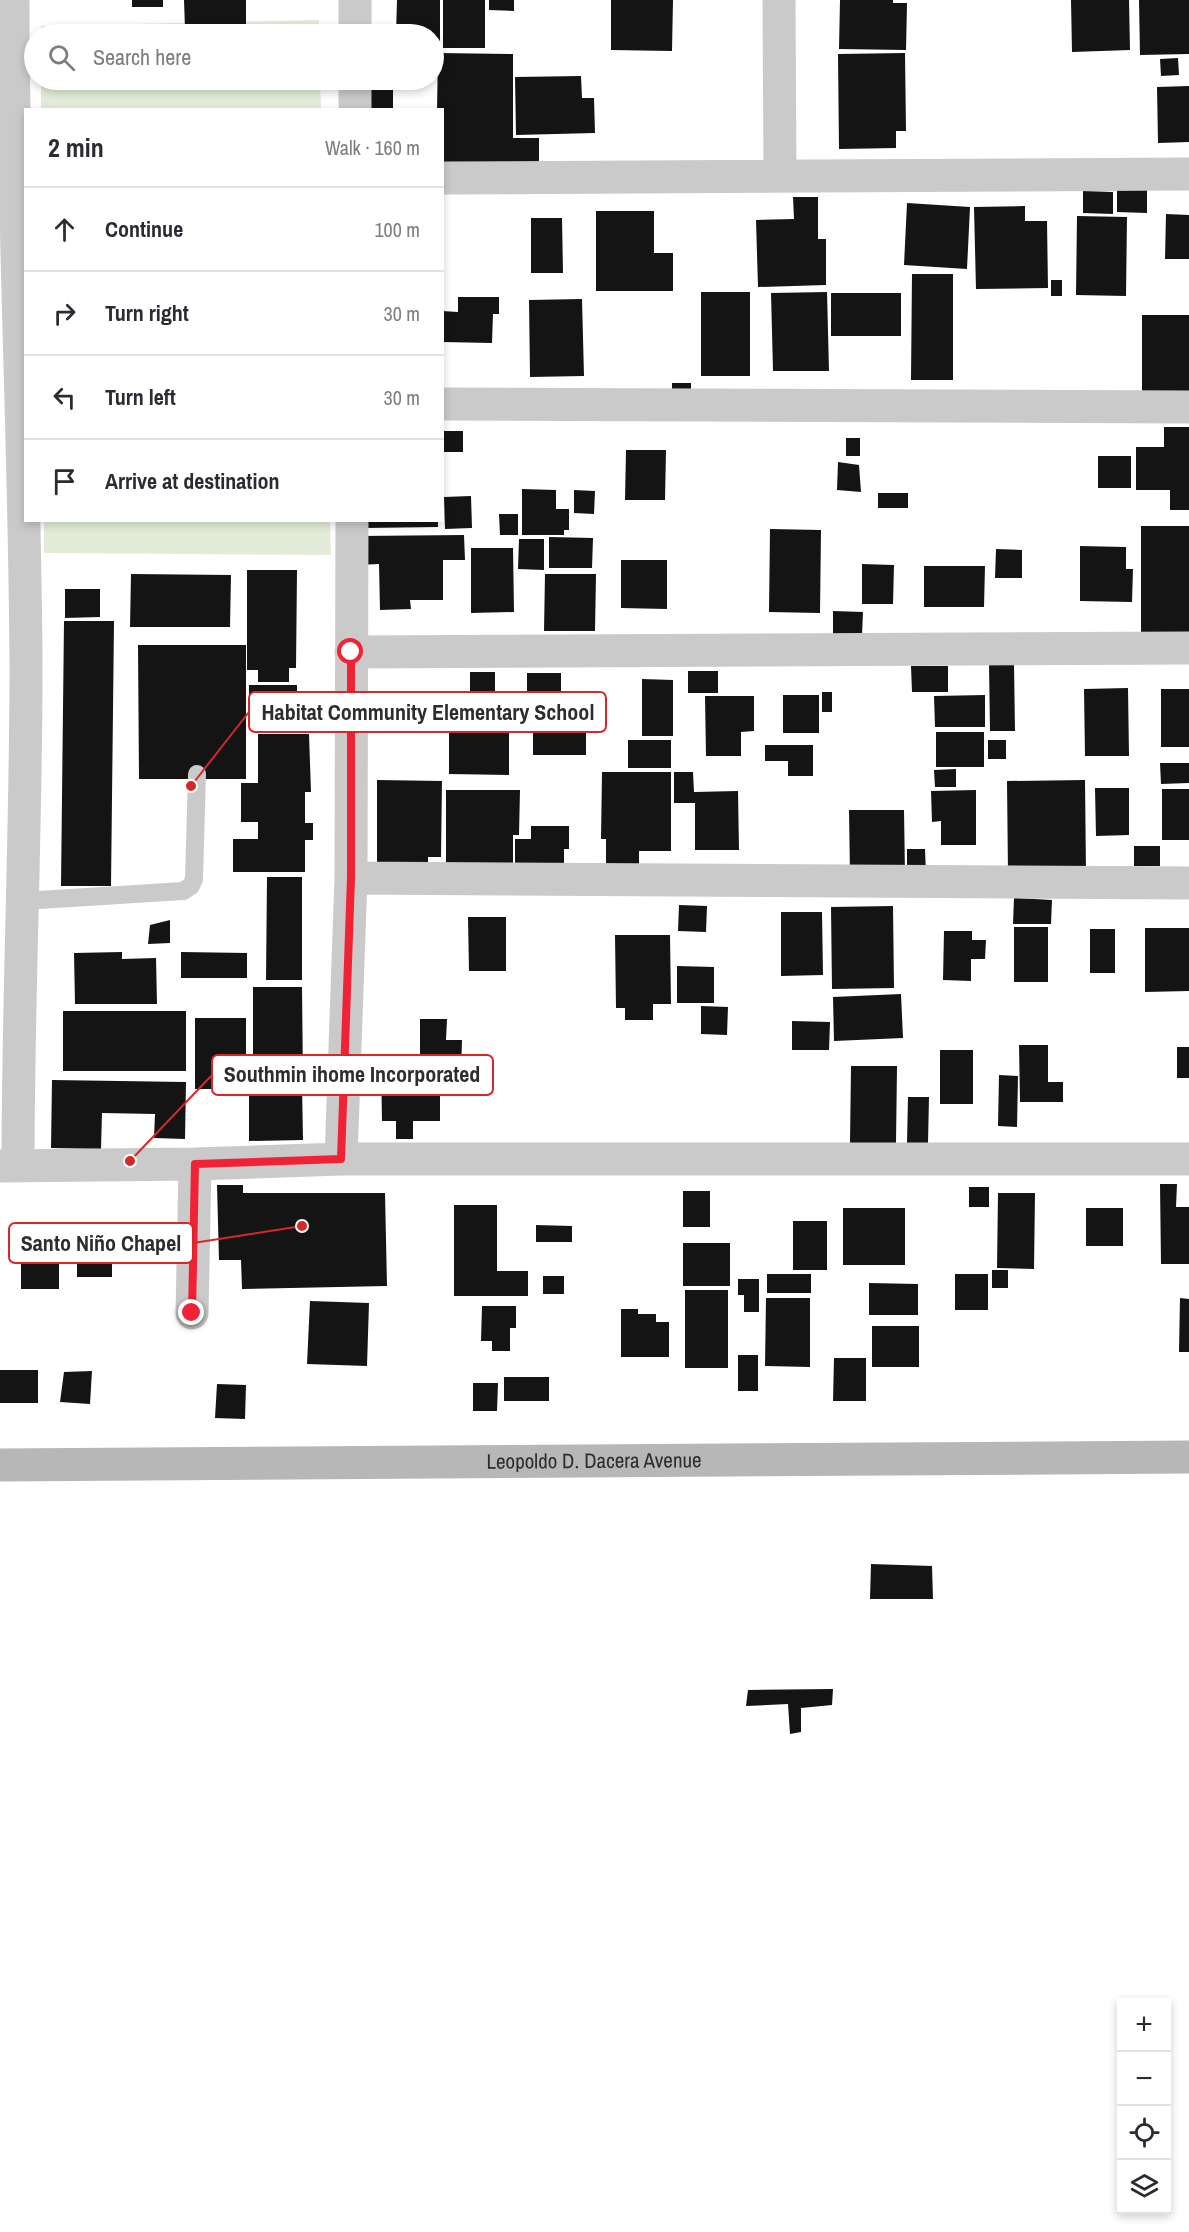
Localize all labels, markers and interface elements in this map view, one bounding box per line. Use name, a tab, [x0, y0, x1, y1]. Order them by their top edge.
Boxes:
search box	[24, 24, 444, 90]
icon: search	[45, 41, 78, 74]
text: Search here	[93, 42, 191, 72]
text: 2 min	[48, 130, 104, 165]
text: Walk · 160 m	[325, 134, 420, 161]
icon: ahead	[48, 213, 81, 246]
text: Continue	[105, 214, 183, 244]
text: 100 m	[374, 216, 420, 243]
icon: right	[48, 297, 81, 330]
text: Turn right	[105, 298, 189, 328]
text: 30 m	[384, 300, 420, 327]
icon: left	[48, 381, 81, 414]
text: Turn left	[105, 382, 176, 412]
text: 30 m	[384, 384, 420, 411]
icon: arrive	[48, 465, 81, 498]
text: Arrive at destination	[105, 466, 279, 496]
route start	[337, 638, 363, 664]
callout: Habitat Community Elementary School	[249, 692, 606, 732]
text: Habitat Community Elementary School	[262, 697, 594, 727]
callout: Southmin ihome Incorporated	[212, 1055, 493, 1095]
text: Southmin ihome Incorporated	[224, 1059, 480, 1089]
callout: Santo Niño Chapel	[9, 1223, 193, 1263]
text: Santo Niño Chapel	[21, 1228, 181, 1258]
route end	[178, 1299, 204, 1325]
street label: Leopoldo D. Dacera Avenue	[486, 1445, 702, 1476]
map controls	[1117, 1998, 1171, 2214]
button: +	[1117, 1998, 1171, 2052]
button: −	[1117, 2052, 1171, 2106]
button: locate	[1117, 2106, 1171, 2160]
button: layers	[1117, 2160, 1171, 2214]

